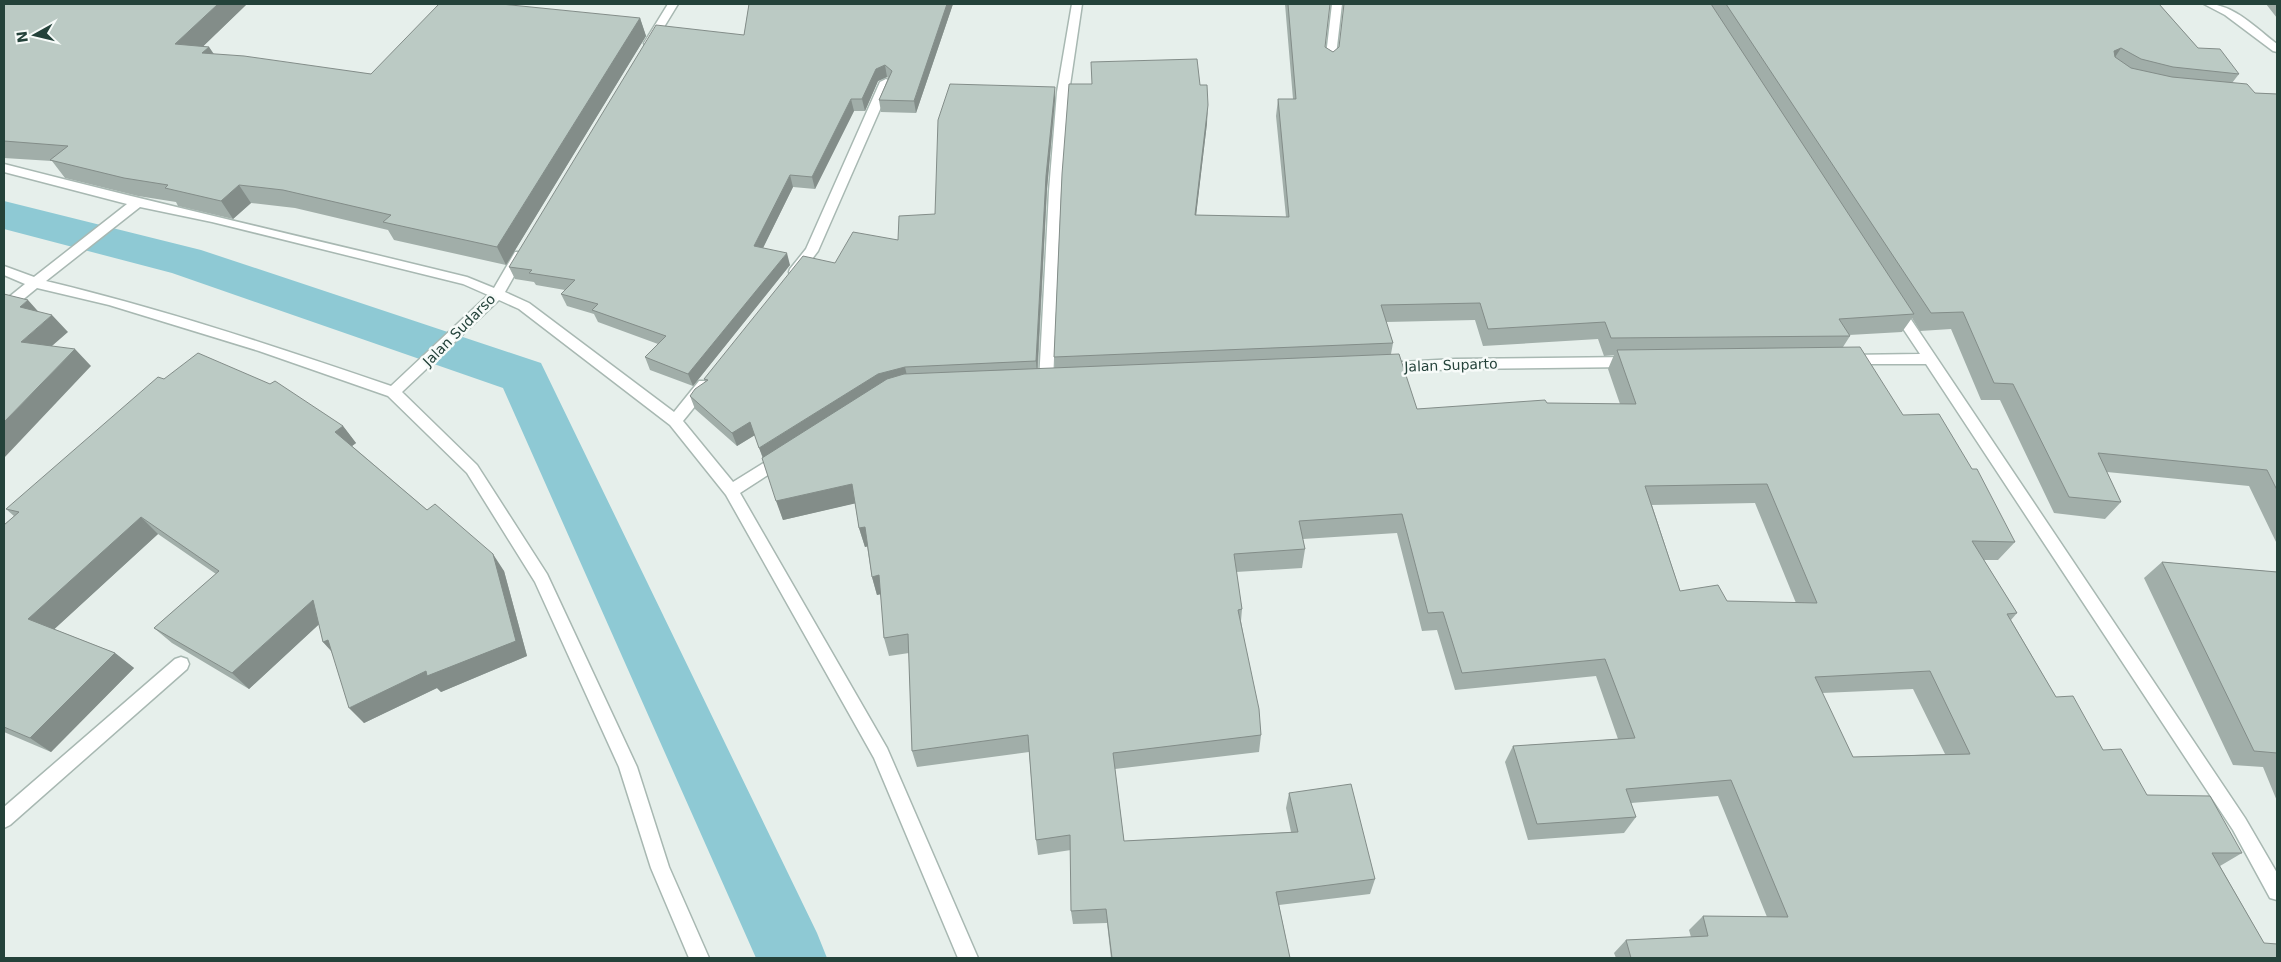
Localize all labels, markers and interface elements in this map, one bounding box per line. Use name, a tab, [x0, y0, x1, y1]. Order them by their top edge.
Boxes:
north arrow	[10, 10, 60, 60]
text: N	[13, 30, 31, 44]
street label: Jalan Sudarso	[419, 291, 498, 370]
street label: Jalan Suparto	[1403, 355, 1498, 375]

